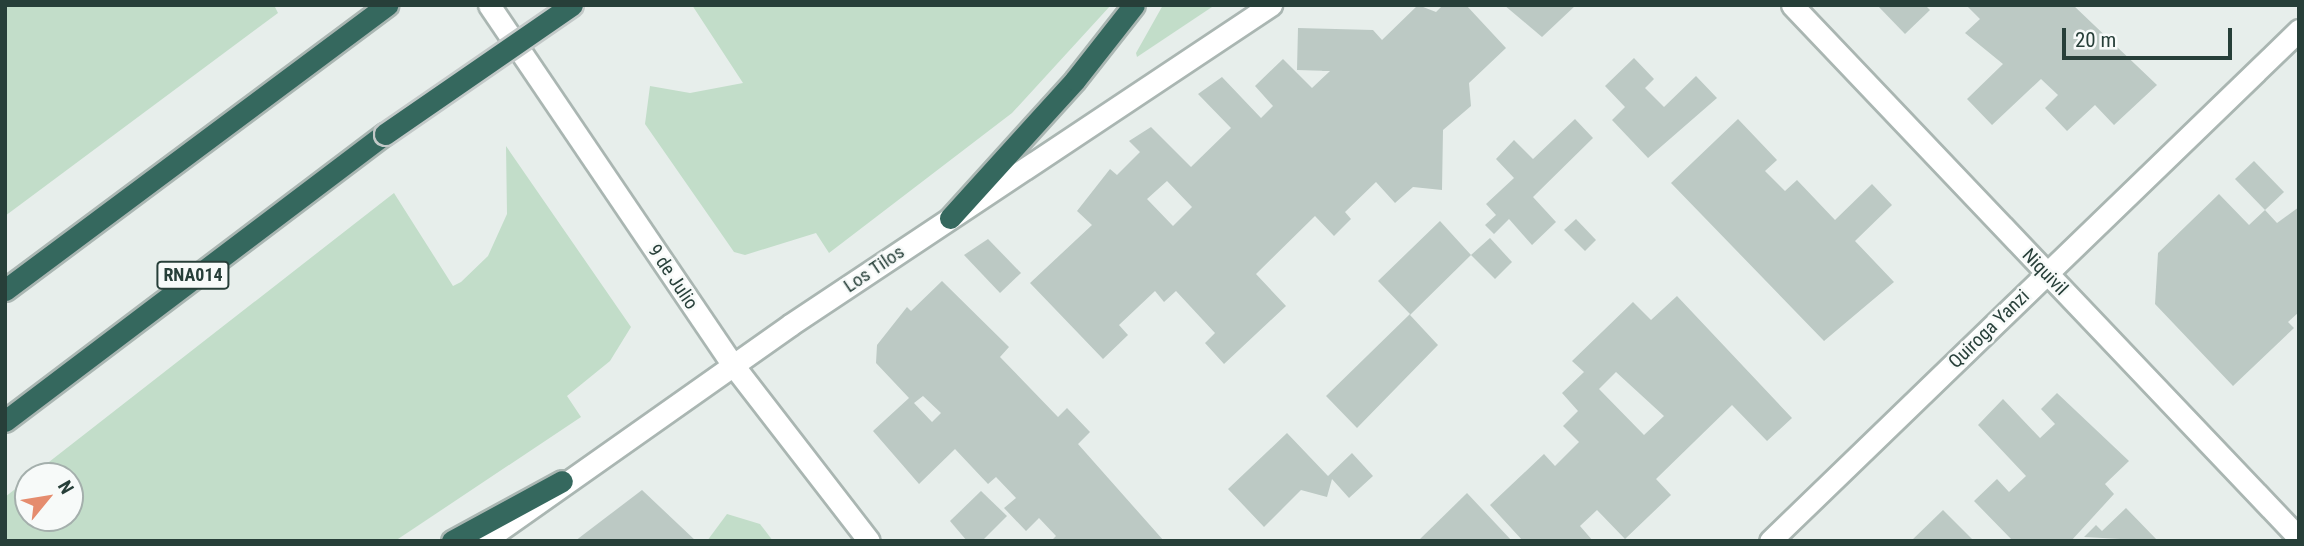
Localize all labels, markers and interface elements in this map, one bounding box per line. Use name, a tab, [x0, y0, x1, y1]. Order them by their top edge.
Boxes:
scale bar	[2066, 14, 2236, 58]
text: 20 m	[2075, 28, 2116, 52]
street label: 9 de Julio	[643, 240, 703, 314]
street label: Los Tilos	[839, 240, 909, 298]
street label: Niquivil	[2017, 244, 2073, 300]
road number: RNA014	[156, 260, 230, 290]
street label: Quiroga Yanzi	[1944, 285, 2034, 373]
north arrow	[14, 462, 84, 532]
text: N	[53, 476, 79, 498]

